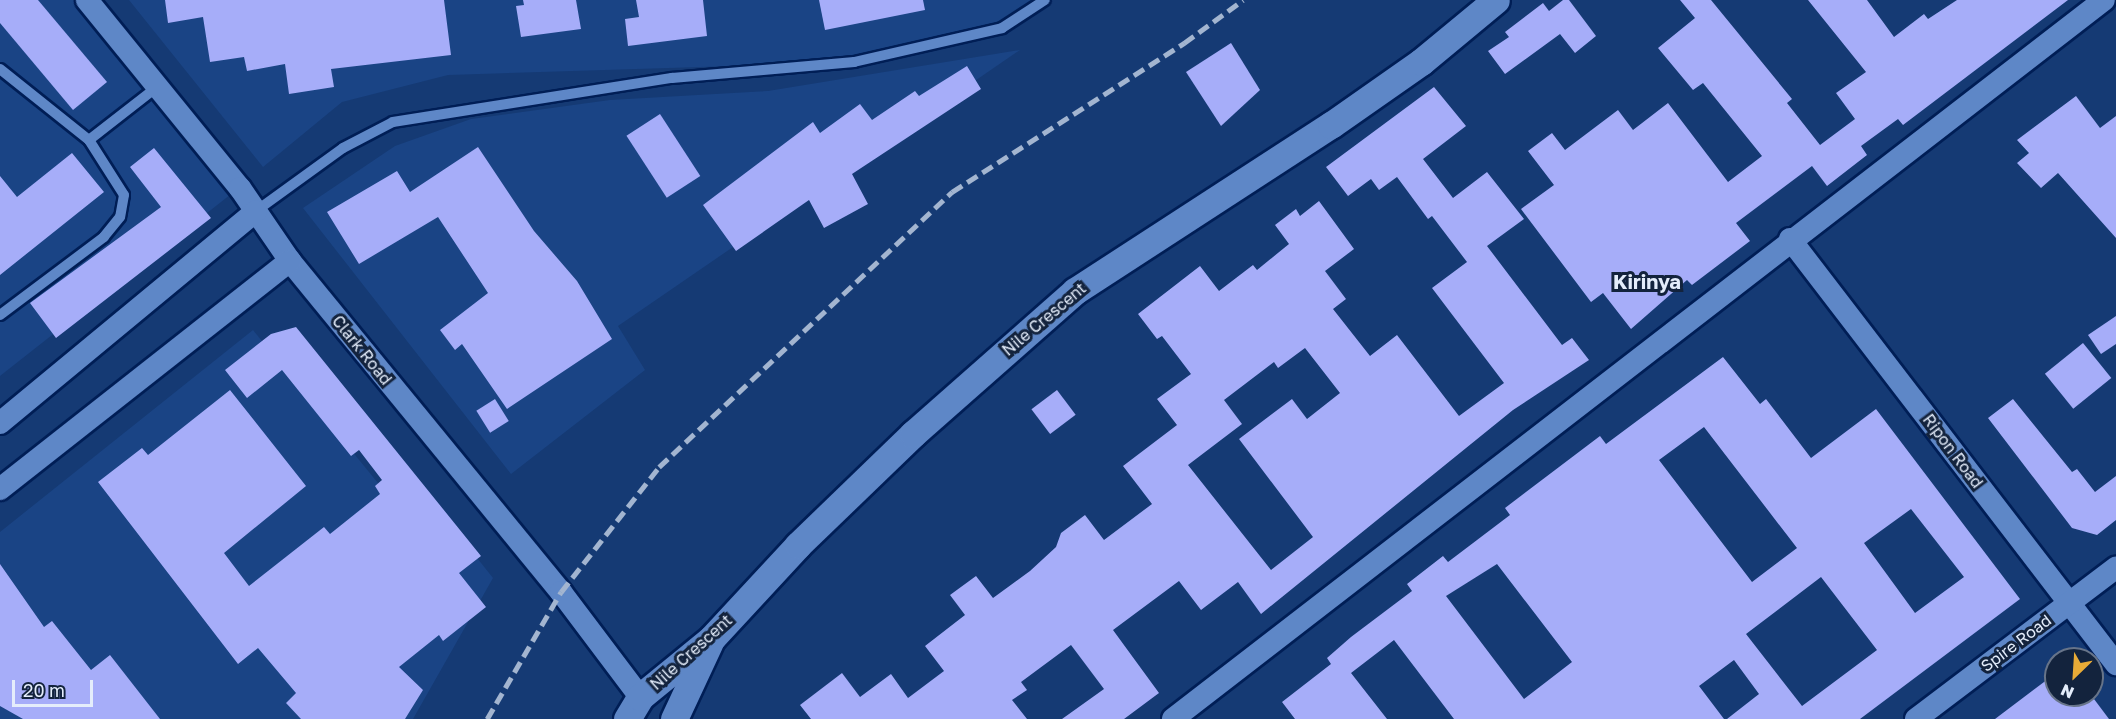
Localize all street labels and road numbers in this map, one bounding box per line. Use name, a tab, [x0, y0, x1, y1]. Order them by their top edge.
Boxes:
street label: Nile Crescent	[998, 278, 1090, 360]
street label: Clark Road	[328, 312, 396, 388]
street label: Ripon Road	[1919, 410, 1987, 492]
street label: Nile Crescent	[646, 610, 736, 694]
street label: Spire Road	[1977, 610, 2055, 676]

